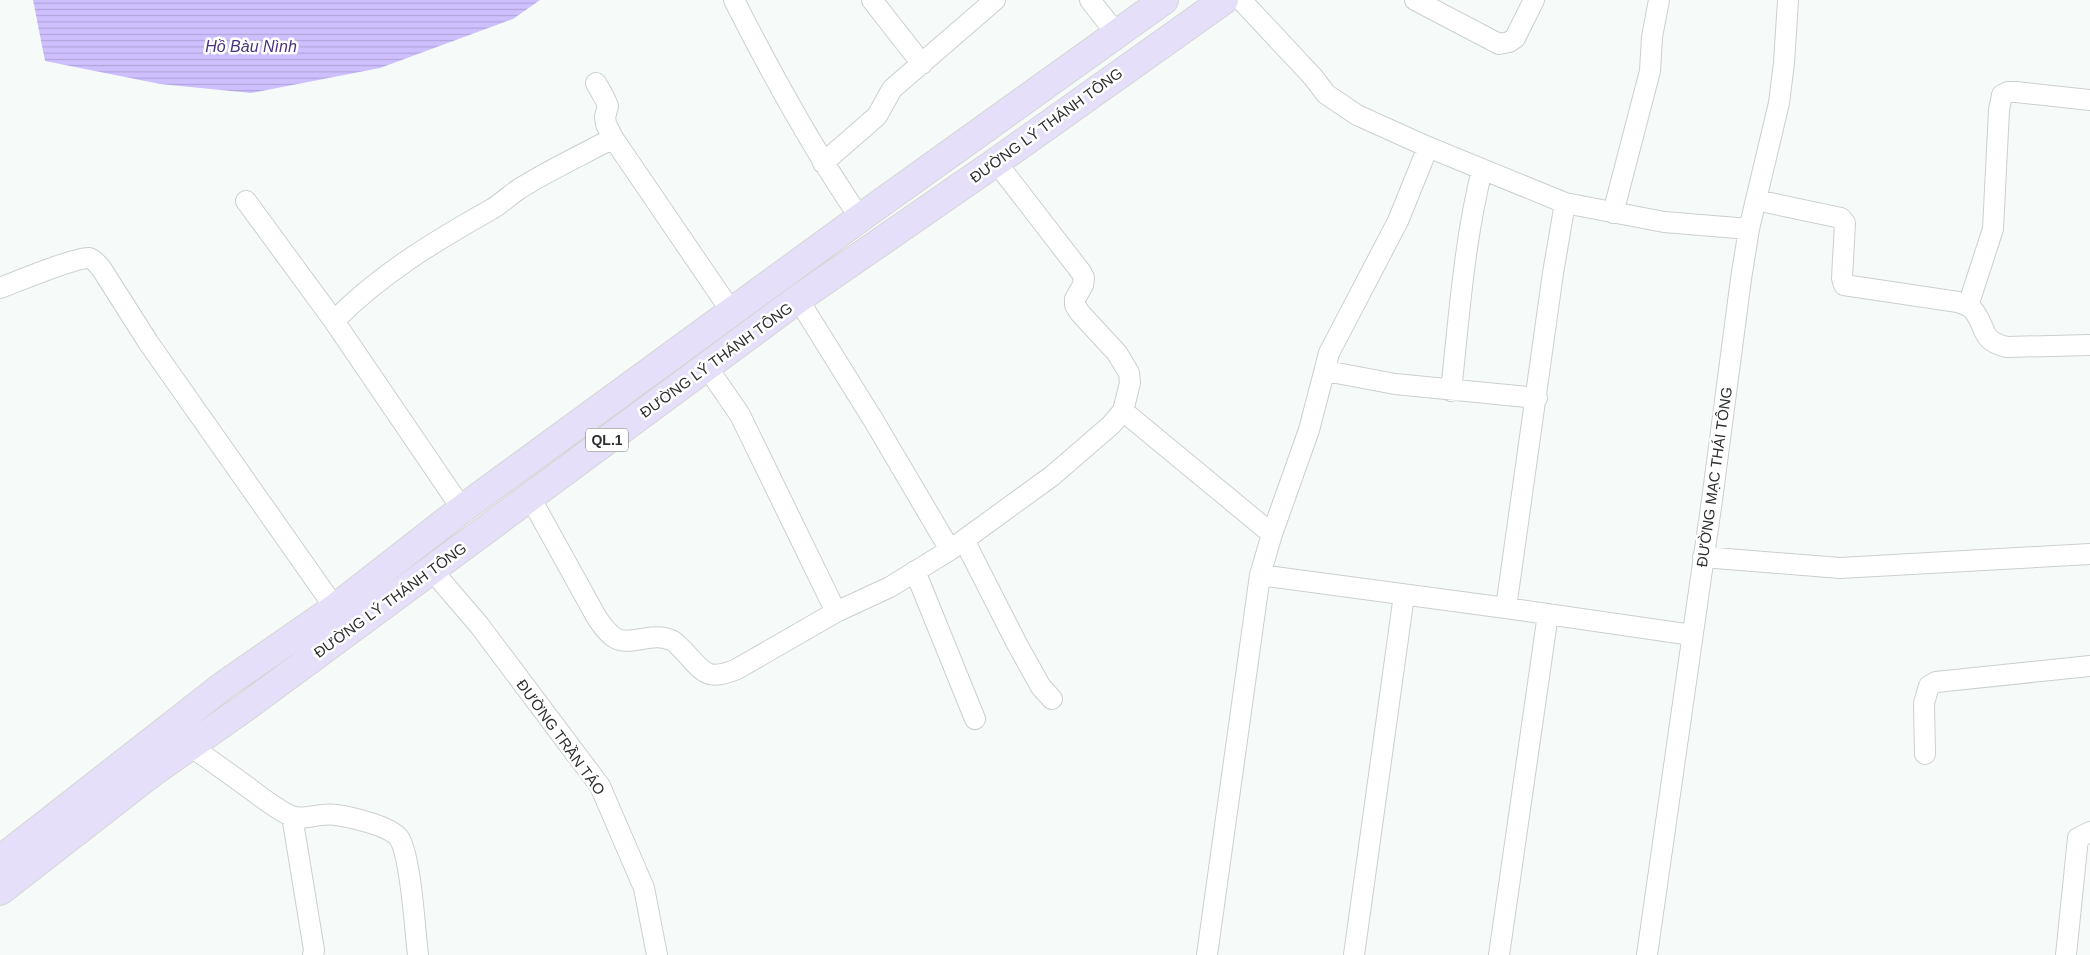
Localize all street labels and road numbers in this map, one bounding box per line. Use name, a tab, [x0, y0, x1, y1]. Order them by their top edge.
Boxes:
street label: ĐƯỜNG LÝ THÁNH TÔNG	[966, 64, 1126, 186]
street label: ĐƯỜNG LÝ THÁNH TÔNG	[636, 299, 796, 421]
street label: ĐƯỜNG MẠC THÁI TÔNG	[1693, 386, 1735, 568]
road number: QL.1	[586, 428, 628, 452]
street label: ĐƯỜNG LÝ THÁNH TÔNG	[310, 539, 470, 661]
street label: ĐƯỜNG TRẦN TÁO	[513, 676, 609, 798]

